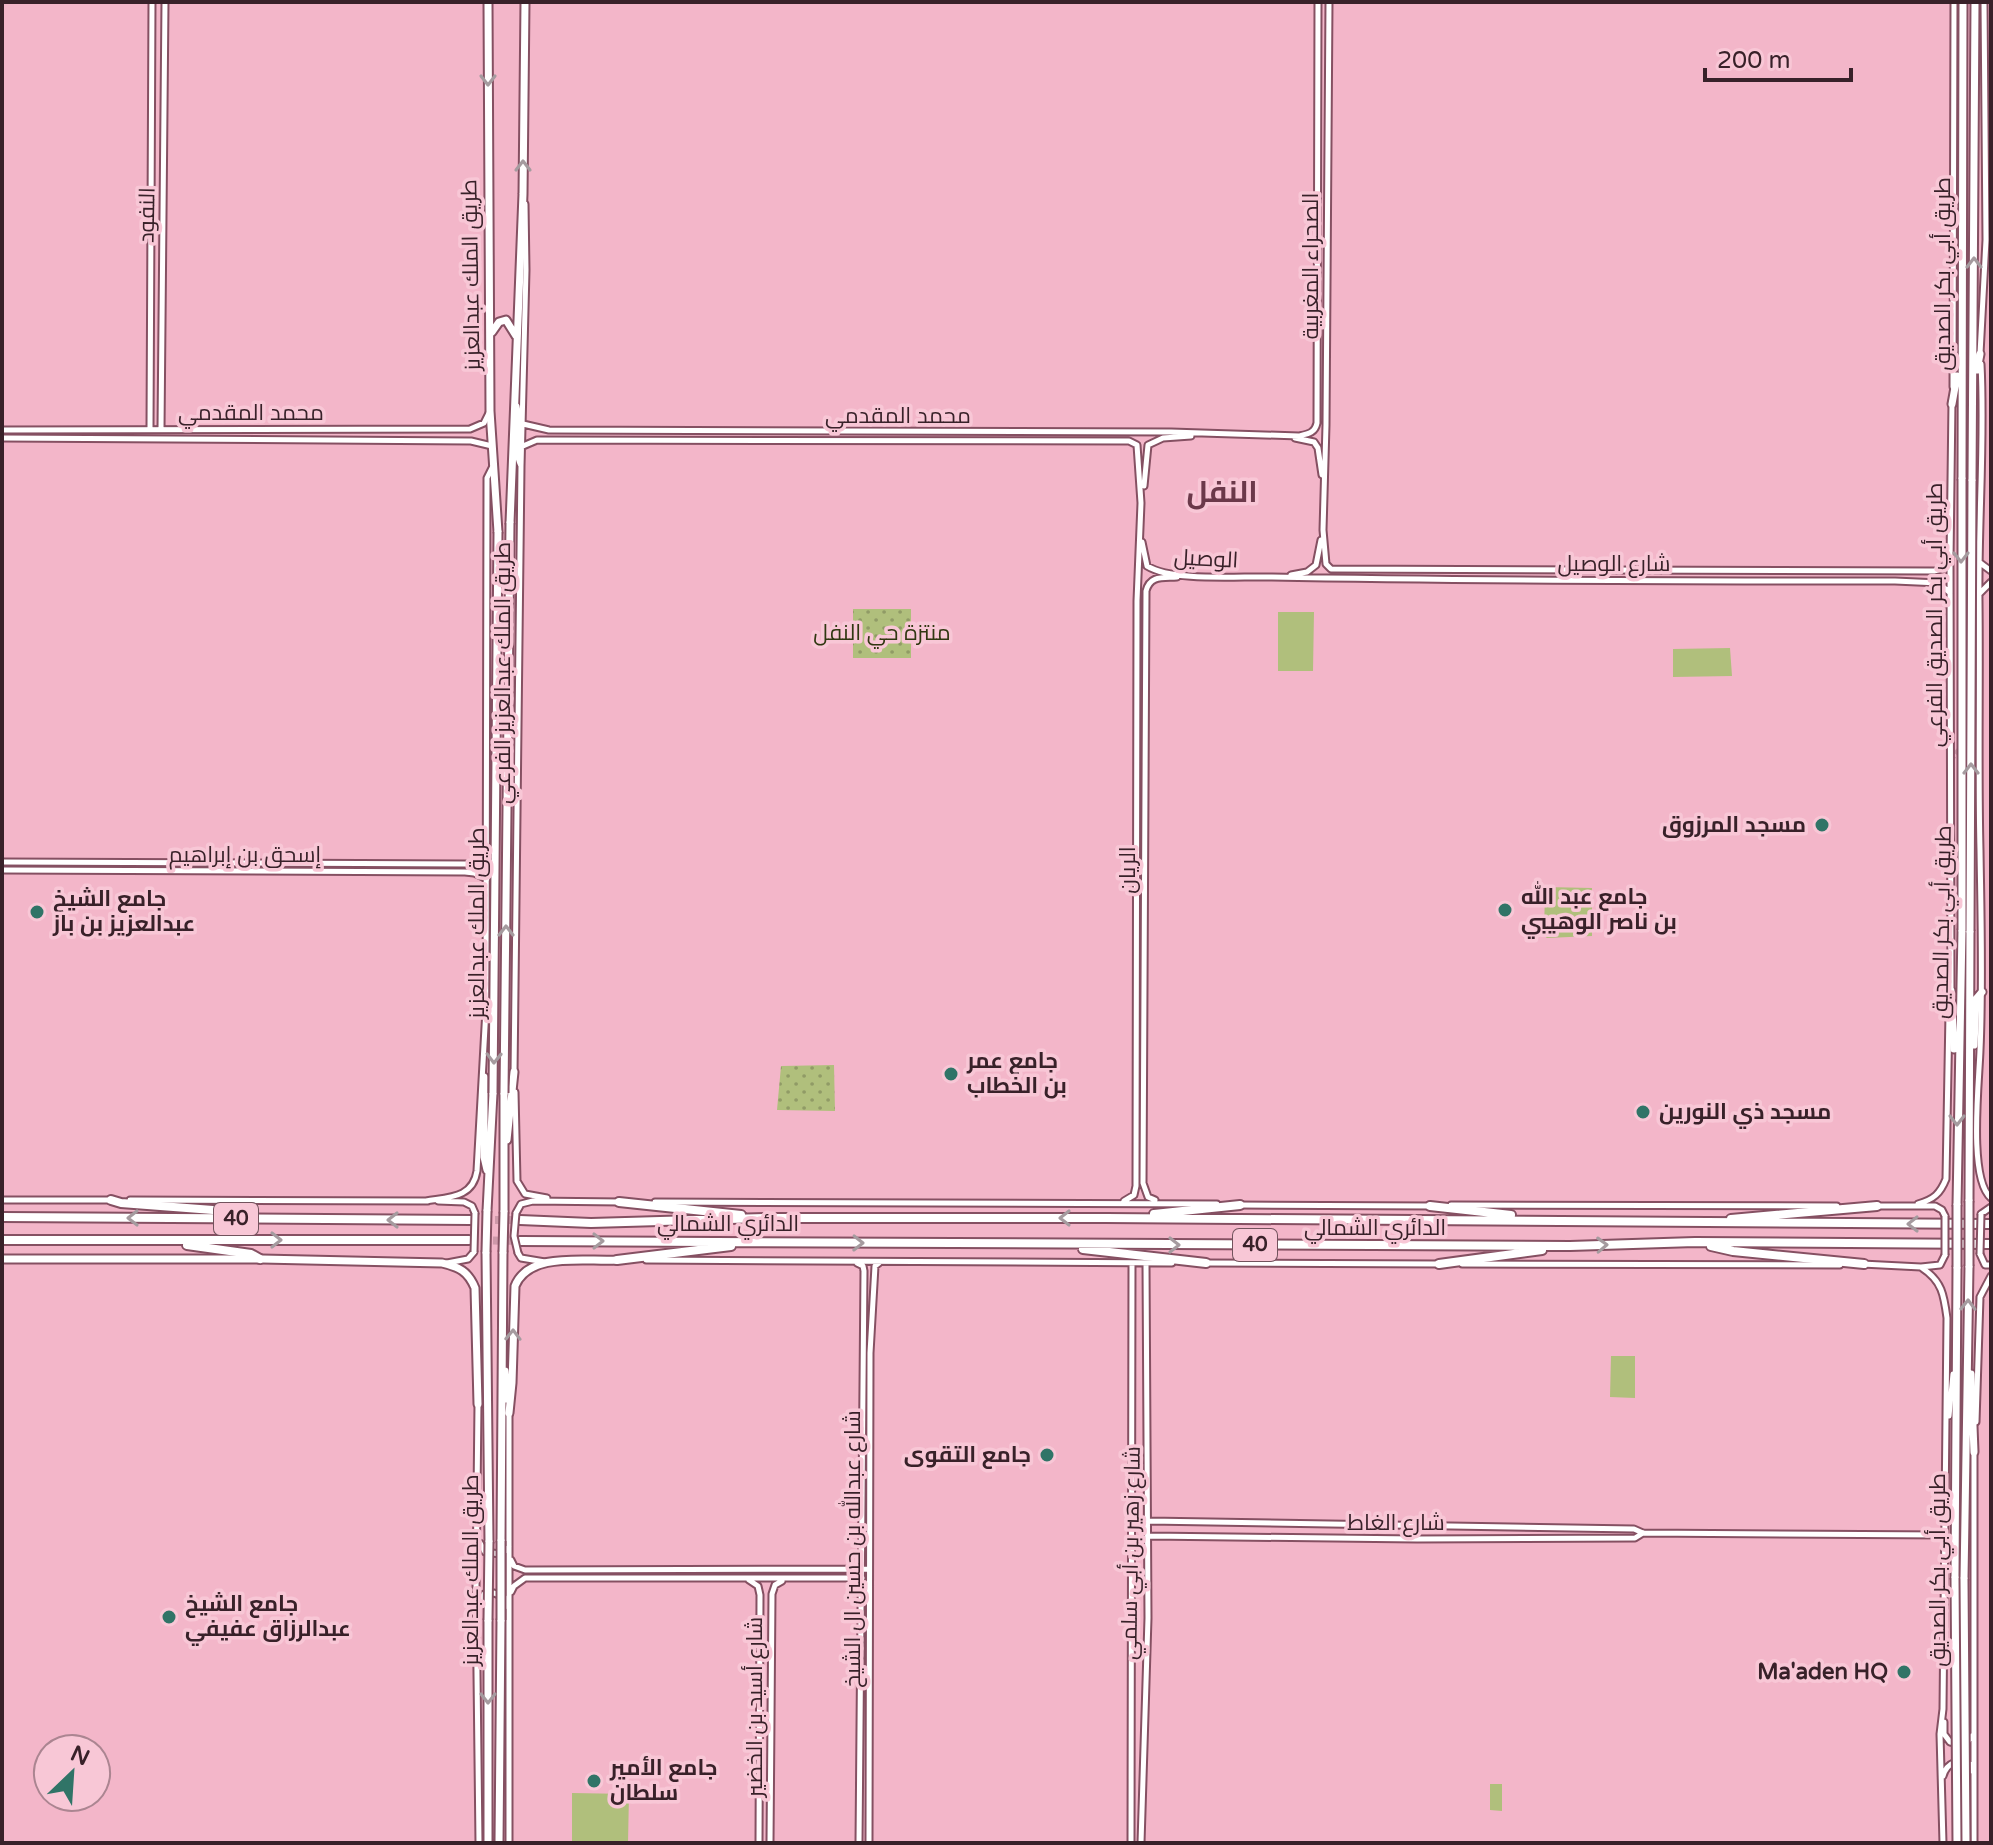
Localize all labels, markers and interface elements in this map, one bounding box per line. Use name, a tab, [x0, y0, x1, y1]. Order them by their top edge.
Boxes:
scale bar	[1705, 32, 1851, 82]
text: 200 m	[1717, 46, 1791, 75]
one-way arrow	[479, 74, 497, 87]
one-way arrow	[514, 159, 532, 172]
street label: طريق أبي بكر الصديق	[1929, 177, 1959, 371]
street label: طريق الملك عبدالعزيز	[456, 179, 486, 373]
street label: النفود	[134, 187, 160, 243]
street label: الصحراء المغربية	[1298, 193, 1324, 339]
one-way arrow	[1965, 256, 1983, 269]
street label: محمد المقدمي	[178, 400, 324, 429]
street label: محمد المقدمي	[825, 403, 971, 432]
district label: النفل	[1186, 474, 1258, 511]
street label: طريق أبي بكر الصديق الفرعي	[1921, 483, 1951, 747]
street label: طريق الملك عبدالعزيز الفرعي	[490, 542, 519, 804]
street label: الوصيل	[1173, 544, 1239, 574]
street label: شارع الوصيل	[1558, 551, 1670, 578]
one-way arrow	[1952, 551, 1970, 564]
park label: منتزة حي النفل	[813, 620, 951, 649]
one-way arrow	[1962, 762, 1980, 775]
place label: مسجد المرزوق	[1662, 812, 1806, 838]
marker: مسجد المرزوق	[1813, 816, 1831, 834]
street label: طريق أبي بكر الصديق	[1926, 825, 1960, 1019]
street label: طريق الملك عبدالعزيز	[464, 827, 490, 1021]
street label: إسحق بن إبراهيم	[169, 842, 321, 870]
street label: الريان	[1115, 846, 1141, 894]
place label: جامع عبد الله بن ناصر الوهيبي	[1521, 881, 1677, 939]
place label: جامع الشيخ عبدالعزيز بن باز	[52, 886, 195, 937]
marker: جامع عبد الله بن ناصر الوهيبي	[1496, 901, 1514, 919]
marker: جامع الشيخ عبدالعزيز بن باز	[28, 903, 46, 921]
one-way arrow	[497, 924, 515, 937]
place label: جامع عمر بن الخطاب	[966, 1048, 1067, 1099]
one-way arrow	[485, 1052, 503, 1065]
marker: جامع عمر بن الخطاب	[942, 1065, 960, 1083]
place label: مسجد ذي النورين	[1659, 1099, 1831, 1129]
marker: مسجد ذي النورين	[1634, 1103, 1652, 1121]
one-way arrow	[1948, 1114, 1966, 1127]
road number: 40	[214, 1203, 258, 1235]
one-way arrow	[126, 1209, 139, 1227]
one-way arrow	[1058, 1209, 1071, 1227]
one-way arrow	[386, 1211, 399, 1229]
street label: الدائري الشمالي	[657, 1211, 799, 1240]
street label: الدائري الشمالي	[1304, 1215, 1446, 1244]
one-way arrow	[1906, 1215, 1919, 1233]
road number: 40	[1233, 1229, 1277, 1261]
one-way arrow	[270, 1231, 283, 1249]
one-way arrow	[592, 1232, 605, 1250]
one-way arrow	[852, 1234, 865, 1252]
one-way arrow	[1168, 1236, 1181, 1254]
one-way arrow	[1596, 1237, 1609, 1254]
one-way arrow	[1959, 1298, 1976, 1311]
one-way arrow	[505, 1328, 522, 1341]
street label: شارع عبدالله بن حسين ال الشيخ	[838, 1410, 867, 1688]
place label: جامع التقوى	[904, 1442, 1031, 1469]
marker: جامع التقوى	[1038, 1446, 1056, 1464]
street label: شارع زهير بن أبي سلمي	[1115, 1446, 1149, 1660]
street label: طريق أبي بكر الصديق	[1924, 1473, 1954, 1667]
street label: طريق الملك عبدالعزيز	[458, 1474, 484, 1668]
street label: شارع الغاط	[1347, 1510, 1445, 1537]
place label: جامع الشيخ عبدالرزاق عفيفي	[185, 1591, 351, 1646]
marker: جامع الشيخ عبدالرزاق عفيفي	[160, 1608, 178, 1626]
street label: شارع أسيد بن الخضير	[741, 1617, 769, 1799]
place label: Ma'aden HQ	[1757, 1659, 1888, 1685]
marker: Ma'aden HQ	[1895, 1663, 1913, 1681]
one-way arrow	[479, 1692, 497, 1705]
north arrow	[32, 1733, 112, 1813]
text: N	[67, 1740, 94, 1771]
place label: جامع الأمير سلطان	[609, 1755, 718, 1806]
marker: جامع الأمير سلطان	[585, 1772, 603, 1790]

